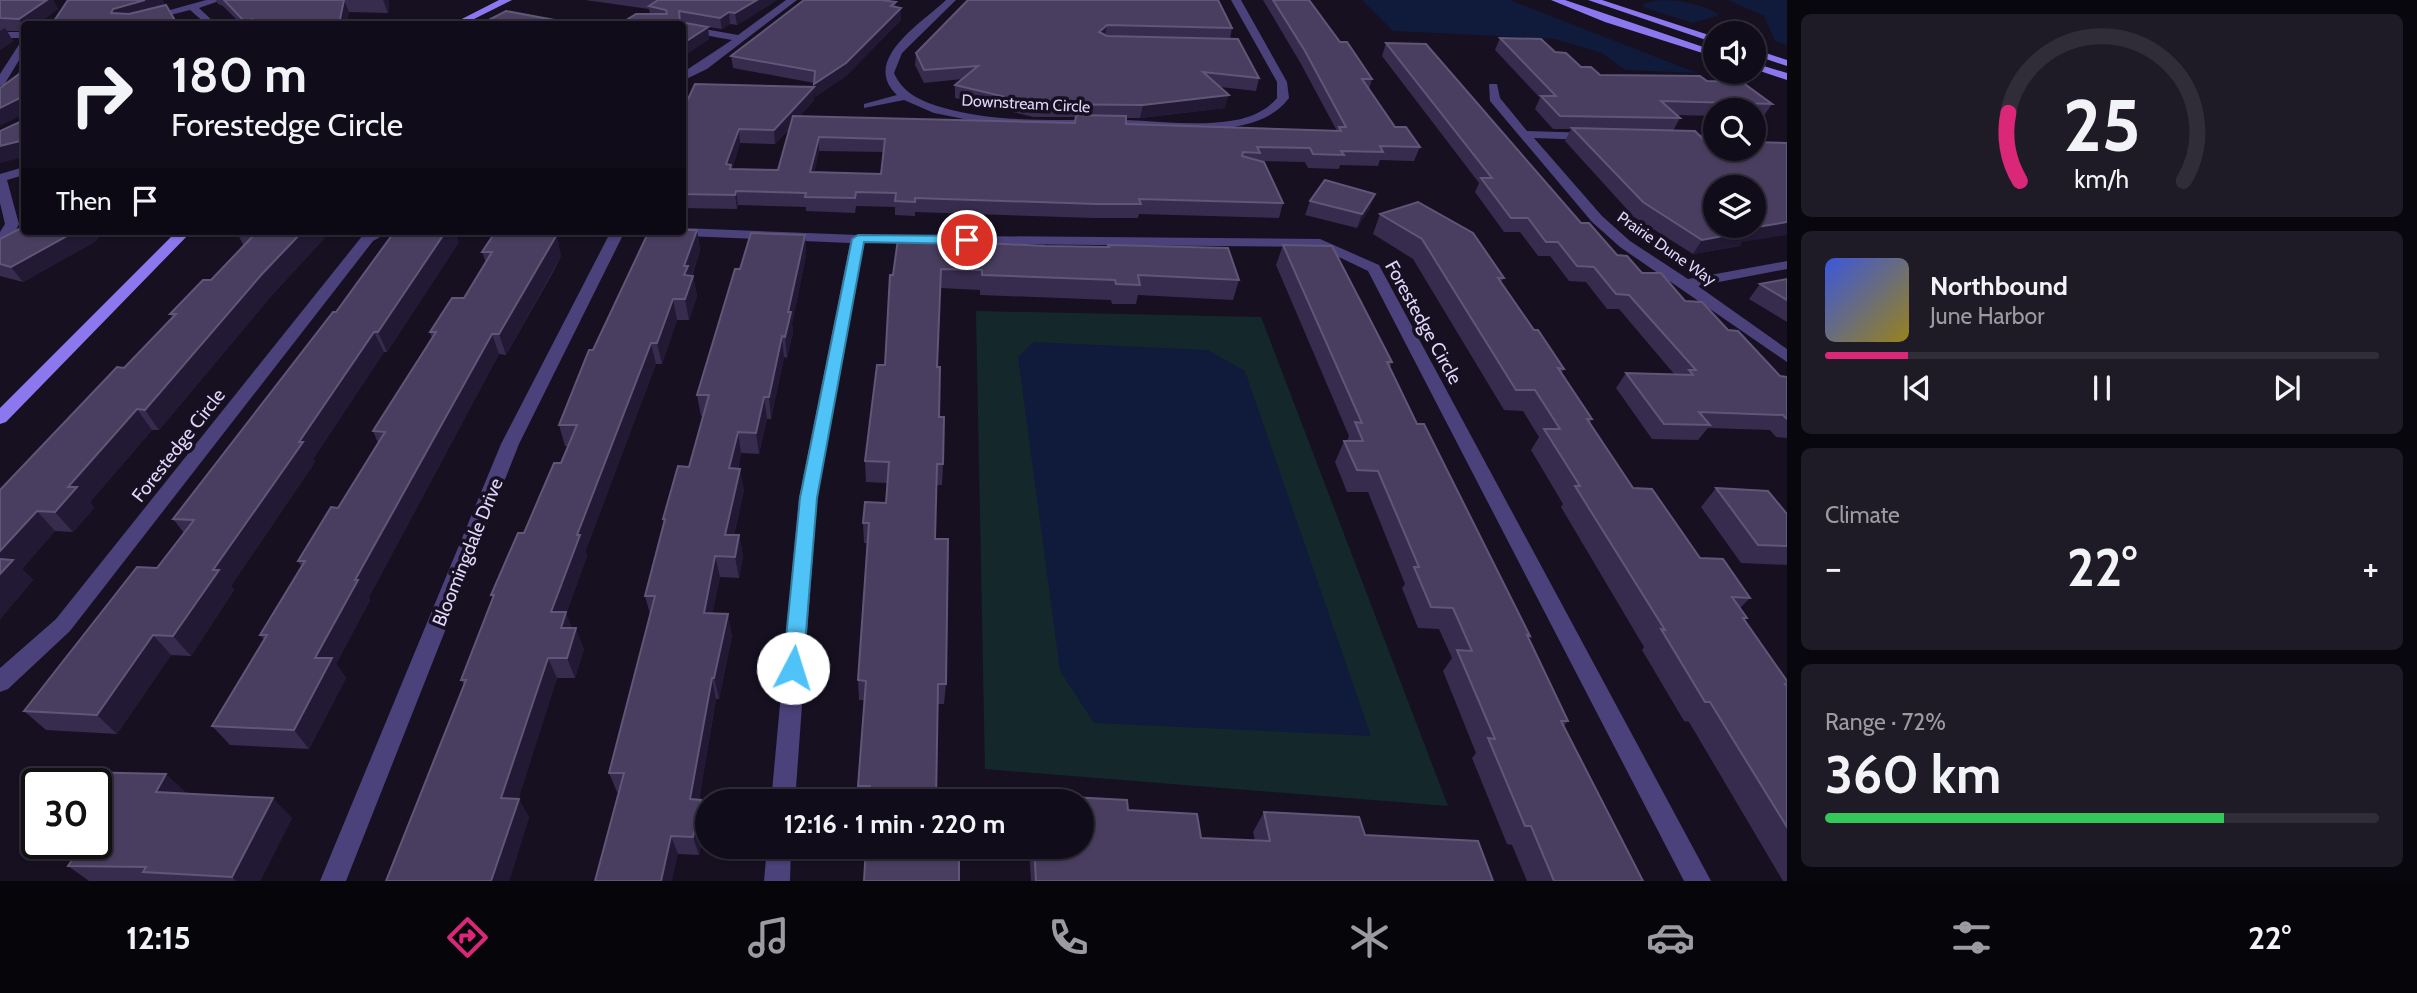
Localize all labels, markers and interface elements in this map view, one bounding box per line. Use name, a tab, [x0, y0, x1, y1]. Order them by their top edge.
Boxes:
map controls	[1703, 21, 1766, 238]
button: sound	[1703, 21, 1766, 84]
text: 180 m	[171, 45, 307, 104]
icon: right	[56, 49, 147, 140]
text: 25	[2063, 82, 2141, 170]
street label: Downstream Circle	[961, 91, 1091, 116]
button: search	[1703, 98, 1766, 161]
text: Forestedge Circle	[171, 105, 403, 144]
text: km/h	[2075, 164, 2129, 194]
button: layers	[1703, 175, 1766, 238]
icon: arrive	[126, 182, 164, 220]
text: Then	[56, 185, 112, 217]
street label: Prairie Dune Way	[1614, 207, 1720, 289]
pin	[937, 210, 997, 270]
icon: arrive	[948, 221, 986, 259]
street label: Forestedge Circle	[1380, 256, 1467, 388]
text: Northbound	[1930, 270, 2068, 302]
text: June Harbor	[1930, 302, 2044, 330]
icon: previous	[1898, 369, 1936, 407]
icon: pause	[2083, 369, 2121, 407]
icon: next	[2268, 369, 2306, 407]
street label: Forestedge Circle	[127, 384, 230, 507]
street label: Bloomingdale Drive	[427, 474, 508, 630]
text: Climate	[1825, 501, 1900, 529]
text: 22°	[2067, 536, 2137, 599]
text: −	[1825, 544, 1842, 591]
text: +	[2362, 544, 2379, 591]
position arrow	[756, 631, 830, 705]
text: Range · 72%	[1825, 708, 1946, 736]
text: 360 km	[1825, 743, 2001, 806]
speed limit sign: 30	[21, 768, 112, 859]
text: 12:16 · 1 min · 220 m	[784, 808, 1005, 840]
icon: directions	[443, 913, 492, 962]
icon: music	[744, 913, 793, 962]
icon: phone	[1044, 913, 1093, 962]
icon: climate	[1345, 913, 1394, 962]
icon: car	[1646, 913, 1695, 962]
icon: filters	[1947, 913, 1996, 962]
text: 12:15	[126, 918, 191, 957]
text: 22°	[2248, 918, 2291, 957]

